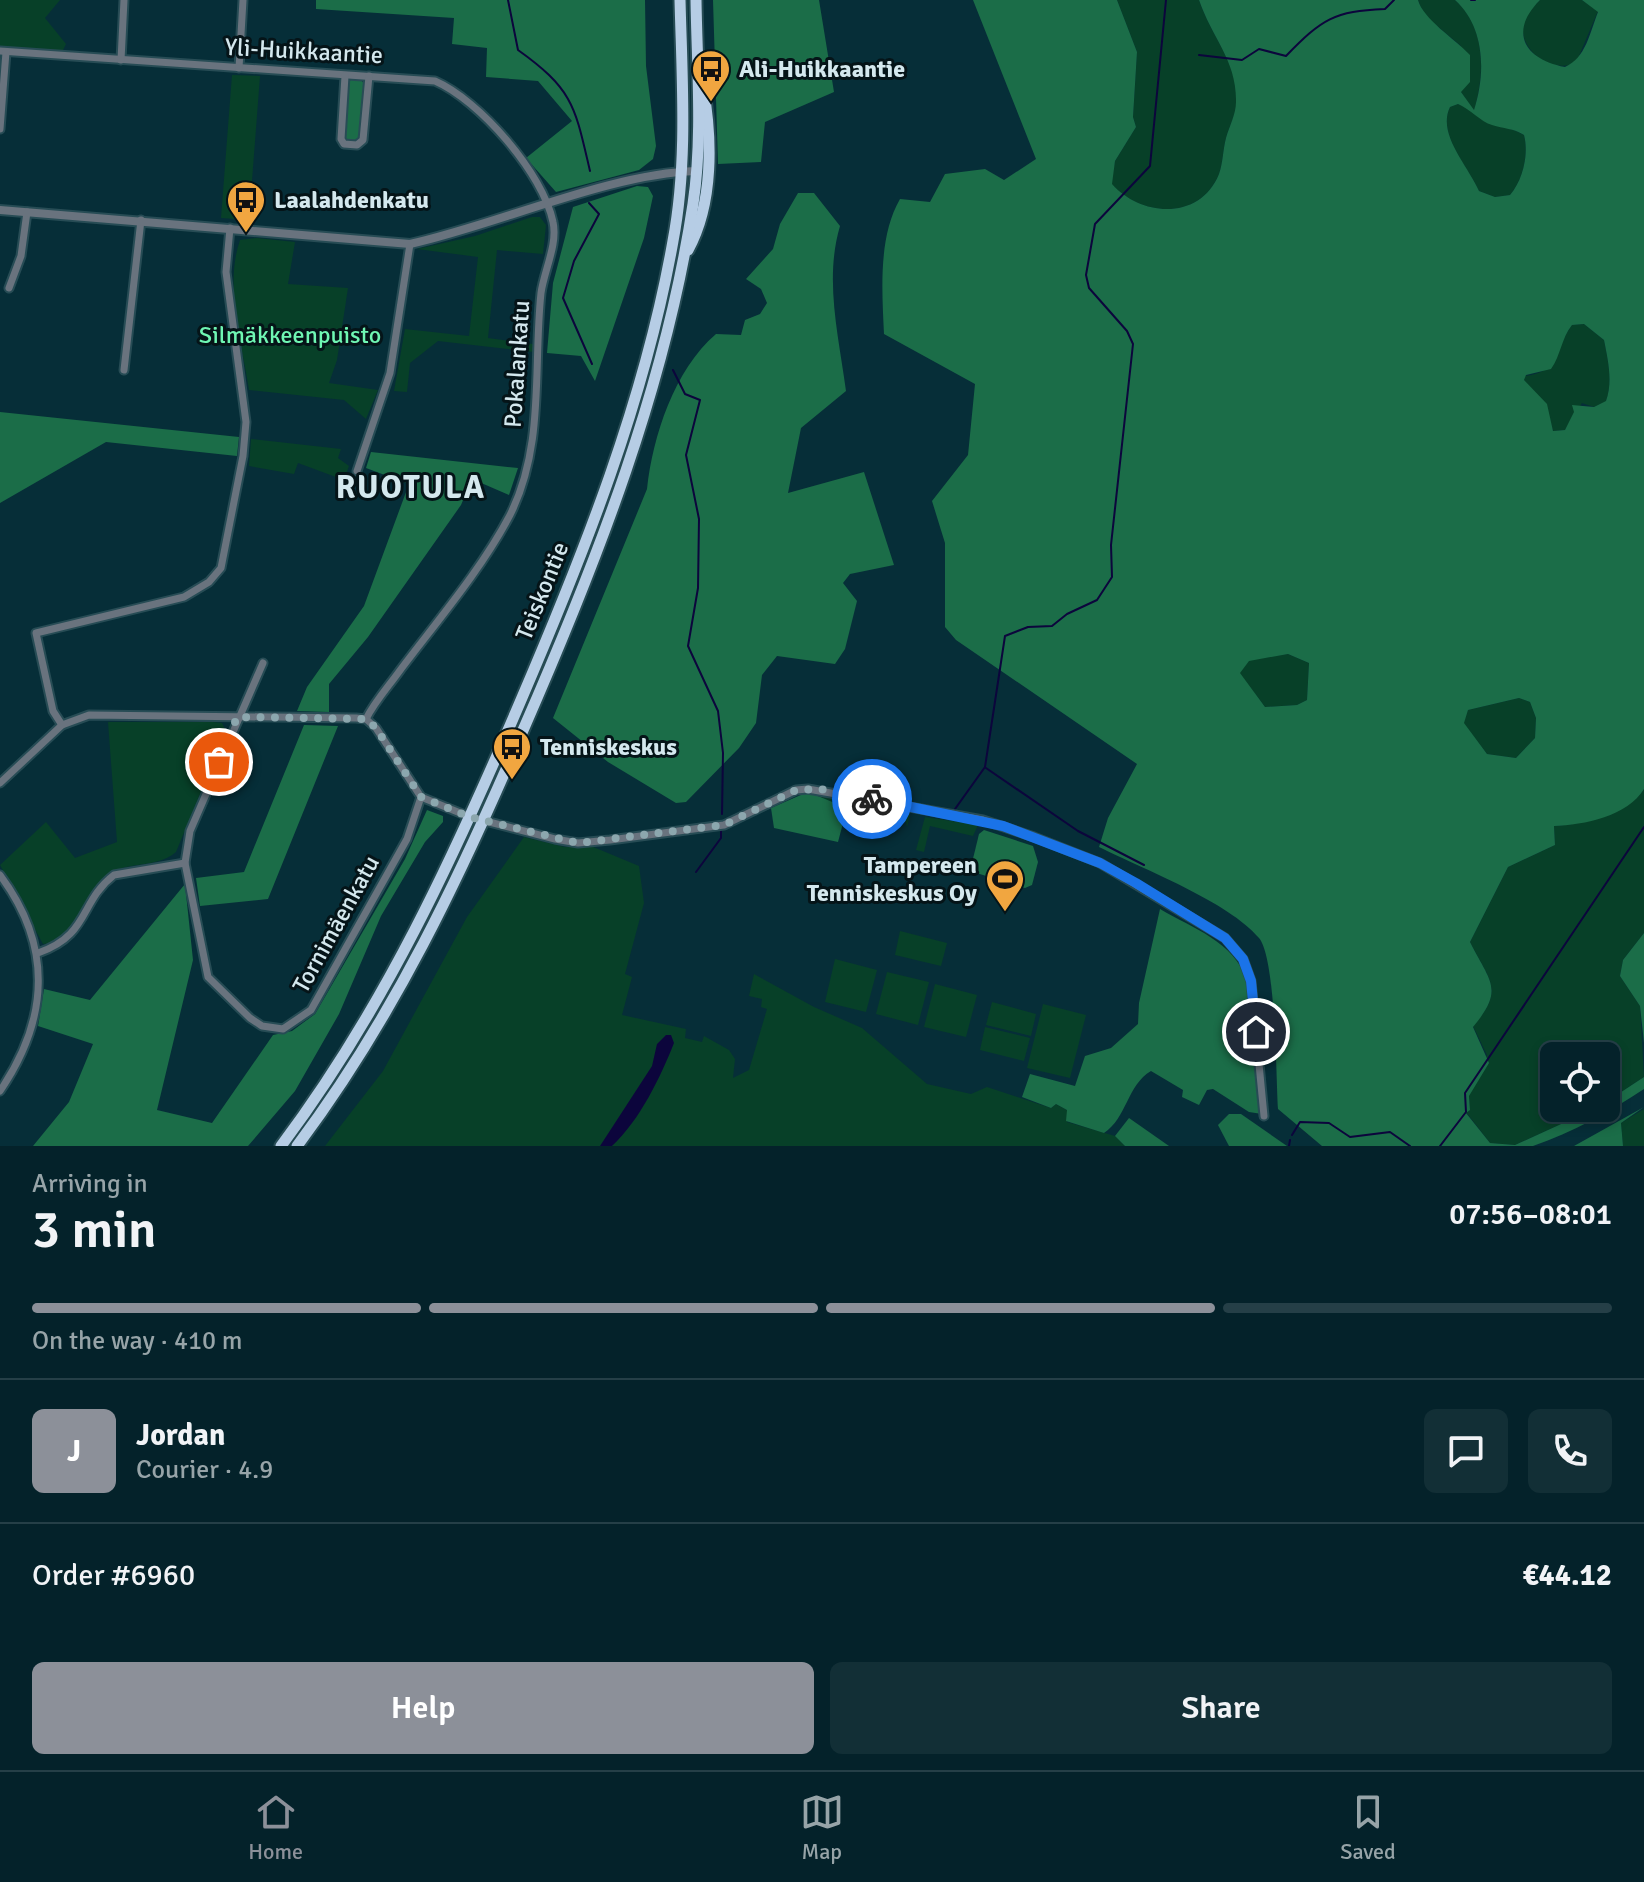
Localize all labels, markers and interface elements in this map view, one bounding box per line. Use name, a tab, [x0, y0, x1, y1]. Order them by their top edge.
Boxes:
street label: Yli-Huikkaantie	[224, 32, 384, 70]
bus stop icon: Ali-Huikkaantie	[690, 48, 732, 103]
place label: Ali-Huikkaantie	[739, 54, 905, 84]
bus stop icon: Laalahdenkatu	[225, 179, 267, 234]
place label: Laalahdenkatu	[274, 185, 429, 215]
street label: Pokalankatu	[498, 299, 536, 429]
park label: Silmäkkeenpuisto	[199, 320, 381, 350]
district label: RUOTULA	[336, 468, 486, 507]
street label: Teiskontie	[509, 538, 575, 644]
bus stop icon: Tenniskeskus	[491, 726, 533, 781]
pin	[185, 728, 253, 796]
place label: Tenniskeskus	[540, 732, 677, 762]
icon: bag	[197, 740, 241, 784]
courier	[832, 759, 912, 839]
icon: bike	[850, 777, 894, 821]
street label: Tornimäenkatu	[286, 850, 386, 998]
place label: Tampereen Tenniskeskus Oy	[807, 850, 977, 908]
sports icon: Tampereen Tenniskeskus Oy	[984, 858, 1026, 913]
pin	[1222, 998, 1290, 1066]
icon: home	[1234, 1010, 1278, 1054]
map controls	[1540, 1042, 1620, 1122]
button: locate	[1540, 1042, 1620, 1122]
text: Arriving in	[32, 1168, 148, 1200]
text: 07:56–08:01	[1449, 1196, 1612, 1233]
text: 3 min	[32, 1198, 157, 1262]
text: On the way · 410 m	[32, 1325, 242, 1357]
button: chat	[1424, 1409, 1508, 1493]
button: phone	[1528, 1409, 1612, 1493]
text: Jordan	[136, 1417, 225, 1454]
text: J	[67, 1433, 81, 1470]
text: Courier · 4.9	[136, 1454, 273, 1486]
text: Order #6960	[32, 1557, 195, 1594]
text: €44.12	[1522, 1557, 1612, 1594]
button: Help	[32, 1662, 814, 1754]
button: Share	[830, 1662, 1612, 1754]
tab: Home	[248, 1790, 303, 1865]
tab: Map	[800, 1790, 844, 1865]
tab: Saved	[1340, 1790, 1396, 1865]

